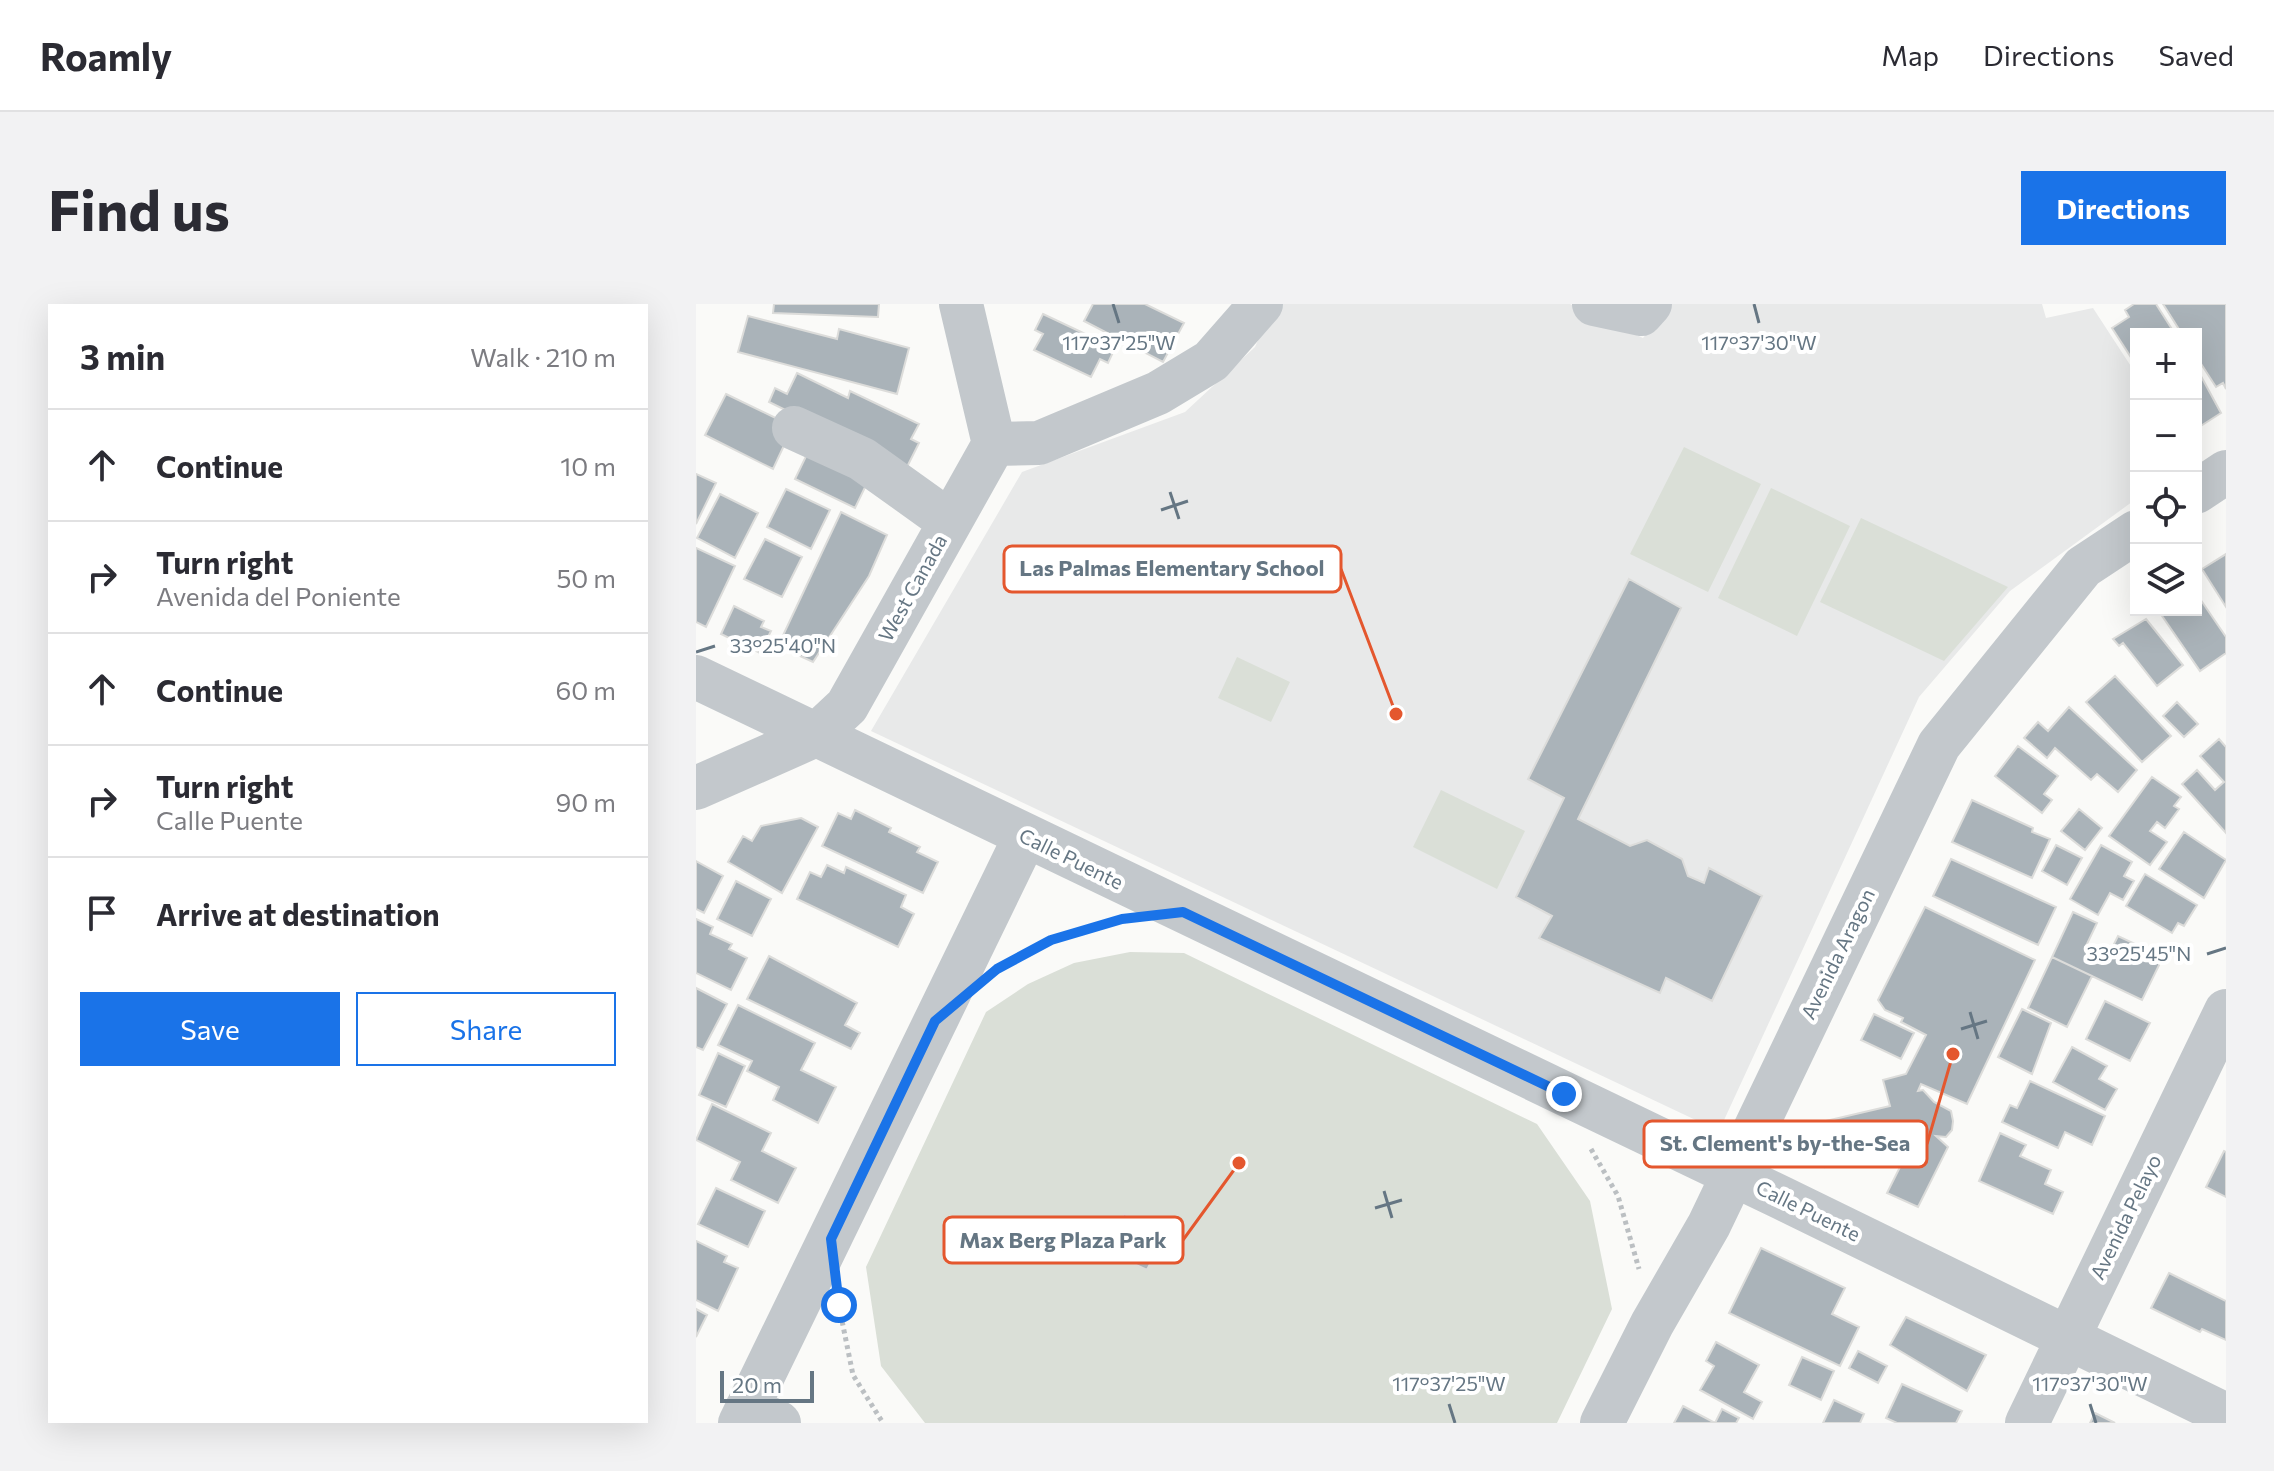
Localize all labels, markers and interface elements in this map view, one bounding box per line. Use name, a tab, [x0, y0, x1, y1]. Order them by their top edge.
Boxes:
text: Roamly	[40, 32, 172, 79]
text: Map	[1881, 38, 1939, 72]
text: Directions	[1983, 38, 2114, 72]
text: Saved	[2158, 38, 2234, 72]
button: Directions	[2021, 171, 2226, 245]
text: Find us	[48, 174, 230, 243]
map controls	[2130, 328, 2202, 616]
button: +	[2130, 328, 2202, 400]
text: 117°37'25"W	[1062, 330, 1176, 354]
text: 117°37'30"W	[1701, 330, 1817, 354]
text: 3 min	[80, 335, 165, 377]
text: Walk · 210 m	[470, 341, 616, 372]
button: −	[2130, 400, 2202, 472]
icon: ahead	[80, 443, 124, 487]
text: Continue	[156, 447, 283, 484]
text: 10 m	[560, 450, 616, 481]
button: locate	[2130, 472, 2202, 544]
street label: West Canada	[873, 530, 951, 645]
text: Turn right	[156, 543, 293, 580]
button: layers	[2130, 544, 2202, 616]
callout: Las Palmas Elementary School	[1004, 546, 1341, 592]
text: Las Palmas Elementary School	[1019, 554, 1325, 581]
icon: right	[80, 555, 124, 599]
text: 50 m	[556, 562, 616, 593]
text: Avenida del Poniente	[156, 580, 401, 611]
text: 33°25'40"N	[730, 633, 836, 657]
icon: ahead	[80, 667, 124, 711]
text: Continue	[156, 671, 283, 708]
text: 60 m	[556, 674, 616, 705]
text: Turn right	[156, 767, 293, 804]
icon: right	[80, 779, 124, 823]
text: 90 m	[556, 786, 616, 817]
text: Calle Puente	[156, 804, 303, 835]
street label: Calle Puente	[1015, 823, 1128, 894]
street label: Avenida Aragon	[1795, 884, 1879, 1023]
icon: arrive	[80, 891, 124, 935]
text: Arrive at destination	[156, 895, 440, 932]
text: 33°25'45"N	[2087, 941, 2191, 965]
button: Save	[80, 992, 340, 1066]
button: Share	[356, 992, 616, 1066]
route end	[1546, 1076, 1582, 1112]
callout: St. Clement's by-the-Sea	[1644, 1121, 1927, 1167]
text: St. Clement's by-the-Sea	[1660, 1129, 1910, 1156]
street label: Avenida Pelayo	[2085, 1150, 2166, 1283]
street label: Calle Puente	[1752, 1175, 1865, 1246]
callout: Max Berg Plaza Park	[944, 1217, 1183, 1263]
text: Max Berg Plaza Park	[959, 1226, 1167, 1253]
route start	[821, 1287, 857, 1323]
scale bar	[720, 1367, 814, 1403]
text: 20 m	[732, 1371, 782, 1398]
text: 117°37'25"W	[1392, 1371, 1506, 1395]
text: 117°37'30"W	[2032, 1371, 2148, 1395]

